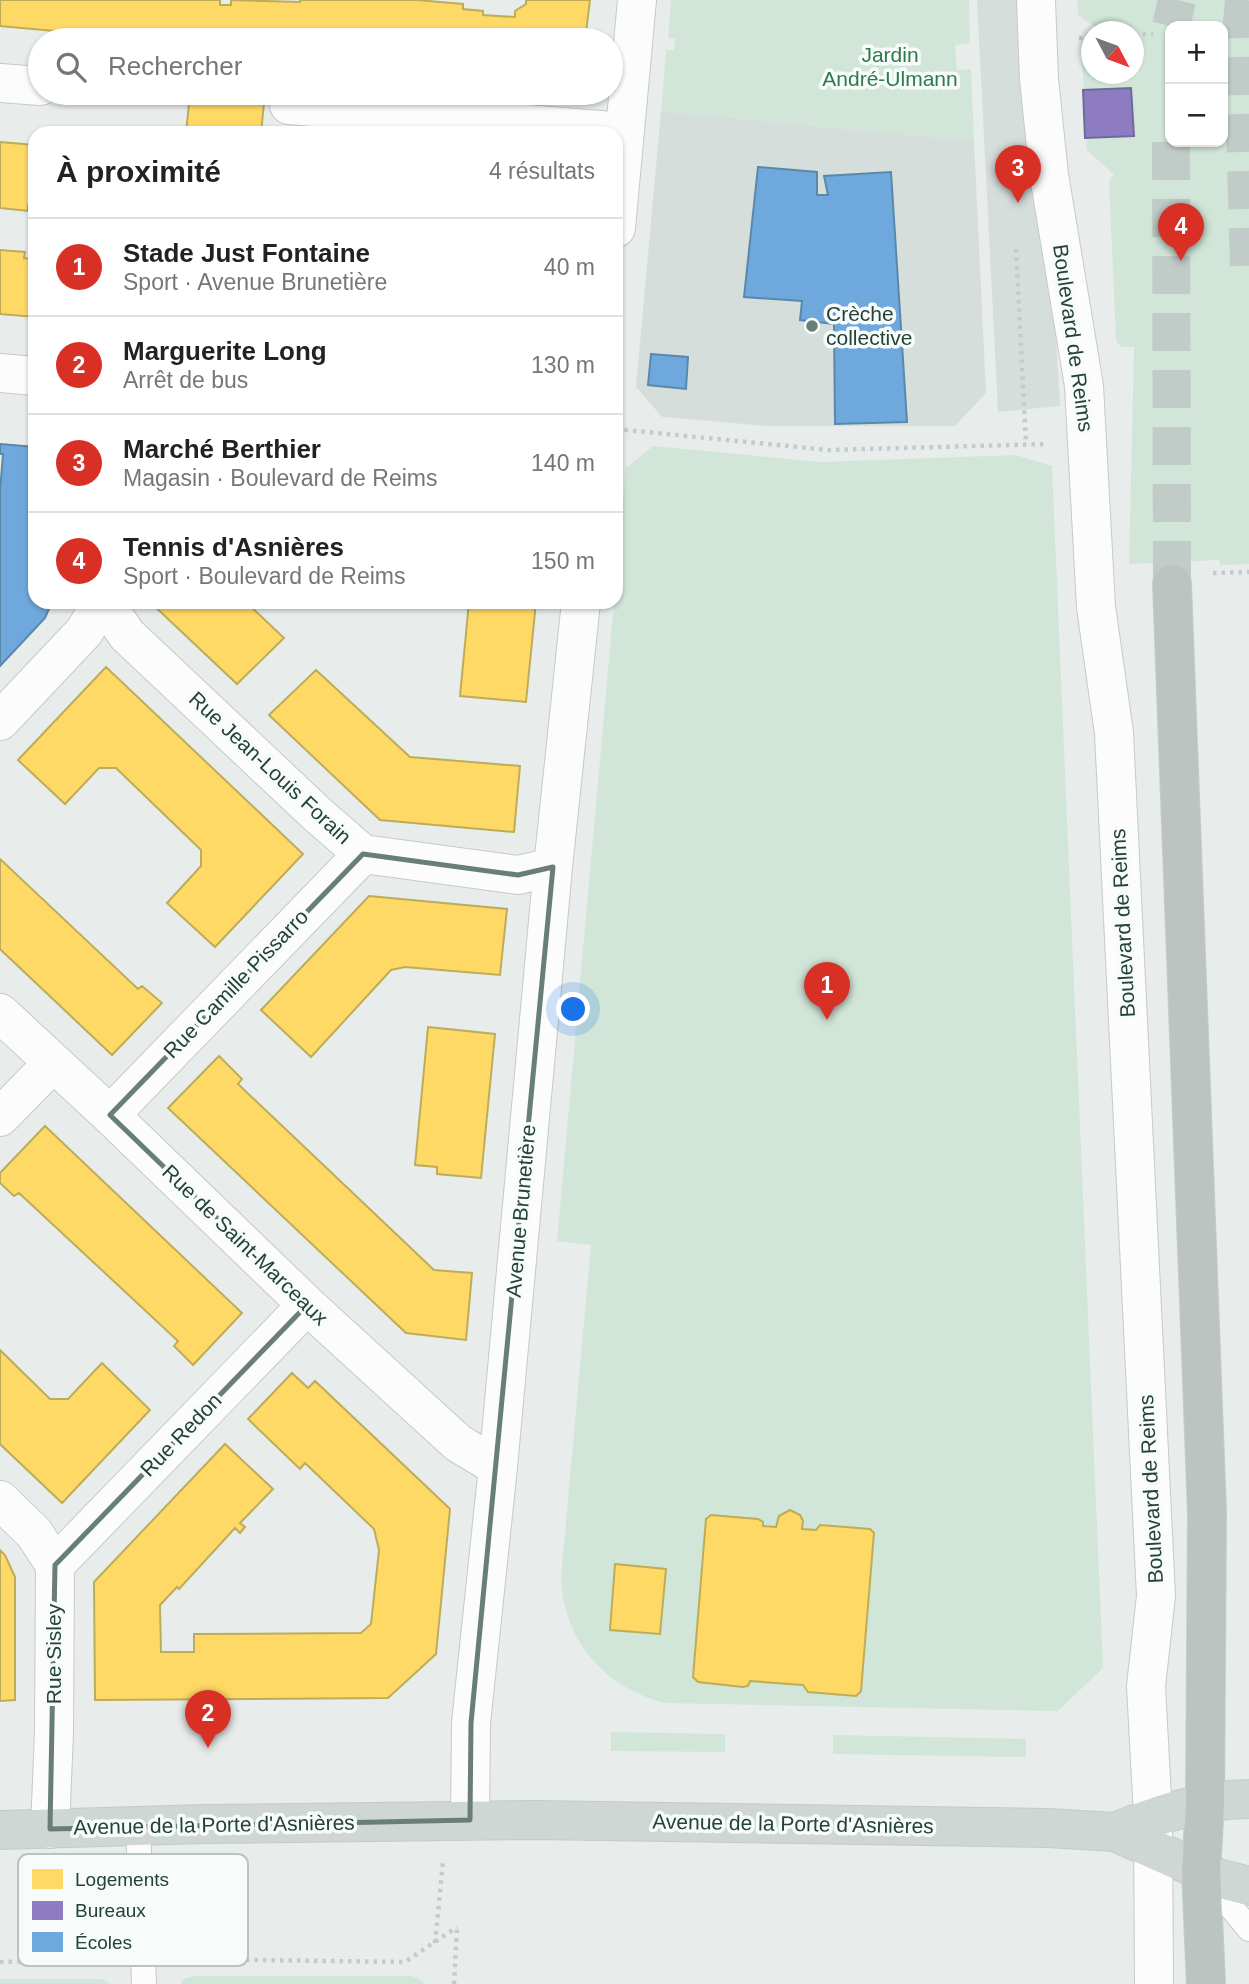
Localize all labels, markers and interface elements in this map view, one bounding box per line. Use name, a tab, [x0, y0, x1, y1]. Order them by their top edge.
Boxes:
north arrow	[1081, 21, 1144, 84]
map controls	[1165, 21, 1228, 147]
button: +	[1165, 21, 1228, 84]
search box	[28, 28, 623, 105]
park label: Jardin André-Ulmann	[822, 43, 958, 90]
icon: search	[52, 48, 90, 86]
text: Rechercher	[108, 51, 242, 81]
button: −	[1165, 84, 1228, 147]
pin: 3	[995, 145, 1041, 203]
text: À proximité	[56, 155, 221, 188]
text: 4 résultats	[489, 158, 595, 184]
pin: 4	[1158, 203, 1204, 261]
text: Stade Just Fontaine	[123, 238, 370, 268]
street label: Boulevard de Reims	[1049, 243, 1098, 433]
text: 1	[73, 254, 85, 280]
text: 40 m	[544, 254, 595, 280]
text: Sport · Avenue Brunetière	[123, 269, 387, 295]
place label: Crèche collective	[826, 302, 912, 349]
marker: Crèche collective	[804, 318, 820, 334]
text: Marguerite Long	[123, 336, 327, 366]
text: 2	[73, 352, 85, 378]
text: 130 m	[531, 352, 595, 378]
text: Arrêt de bus	[123, 367, 248, 393]
text: Marché Berthier	[123, 434, 321, 464]
text: 3	[73, 450, 85, 476]
text: 140 m	[531, 450, 595, 476]
text: Magasin · Boulevard de Reims	[123, 465, 437, 491]
text: Tennis d'Asnières	[123, 532, 344, 562]
text: 4	[73, 548, 85, 574]
text: 150 m	[531, 548, 595, 574]
text: Sport · Boulevard de Reims	[123, 563, 406, 589]
street label: Rue Jean-Louis Forain	[185, 687, 356, 848]
street label: Boulevard de Reims	[1106, 828, 1139, 1018]
street label: Rue Camille Pissarro	[159, 905, 312, 1063]
pin: 1	[804, 962, 850, 1020]
your location	[556, 992, 590, 1026]
street label: Avenue Brunetière	[501, 1123, 540, 1298]
street label: Rue de Saint-Marceaux	[158, 1160, 333, 1330]
street label: Rue Redon	[135, 1388, 226, 1481]
street label: Boulevard de Reims	[1134, 1394, 1167, 1584]
street label: Rue Sisley	[42, 1603, 65, 1704]
pin: 2	[185, 1690, 231, 1748]
street label: Avenue de la Porte d'Asnières	[652, 1810, 934, 1837]
street label: Avenue de la Porte d'Asnières	[73, 1811, 355, 1838]
legend	[18, 1854, 248, 1966]
text: Logements	[75, 1869, 169, 1890]
text: Bureaux	[75, 1900, 146, 1921]
text: Écoles	[75, 1932, 132, 1953]

